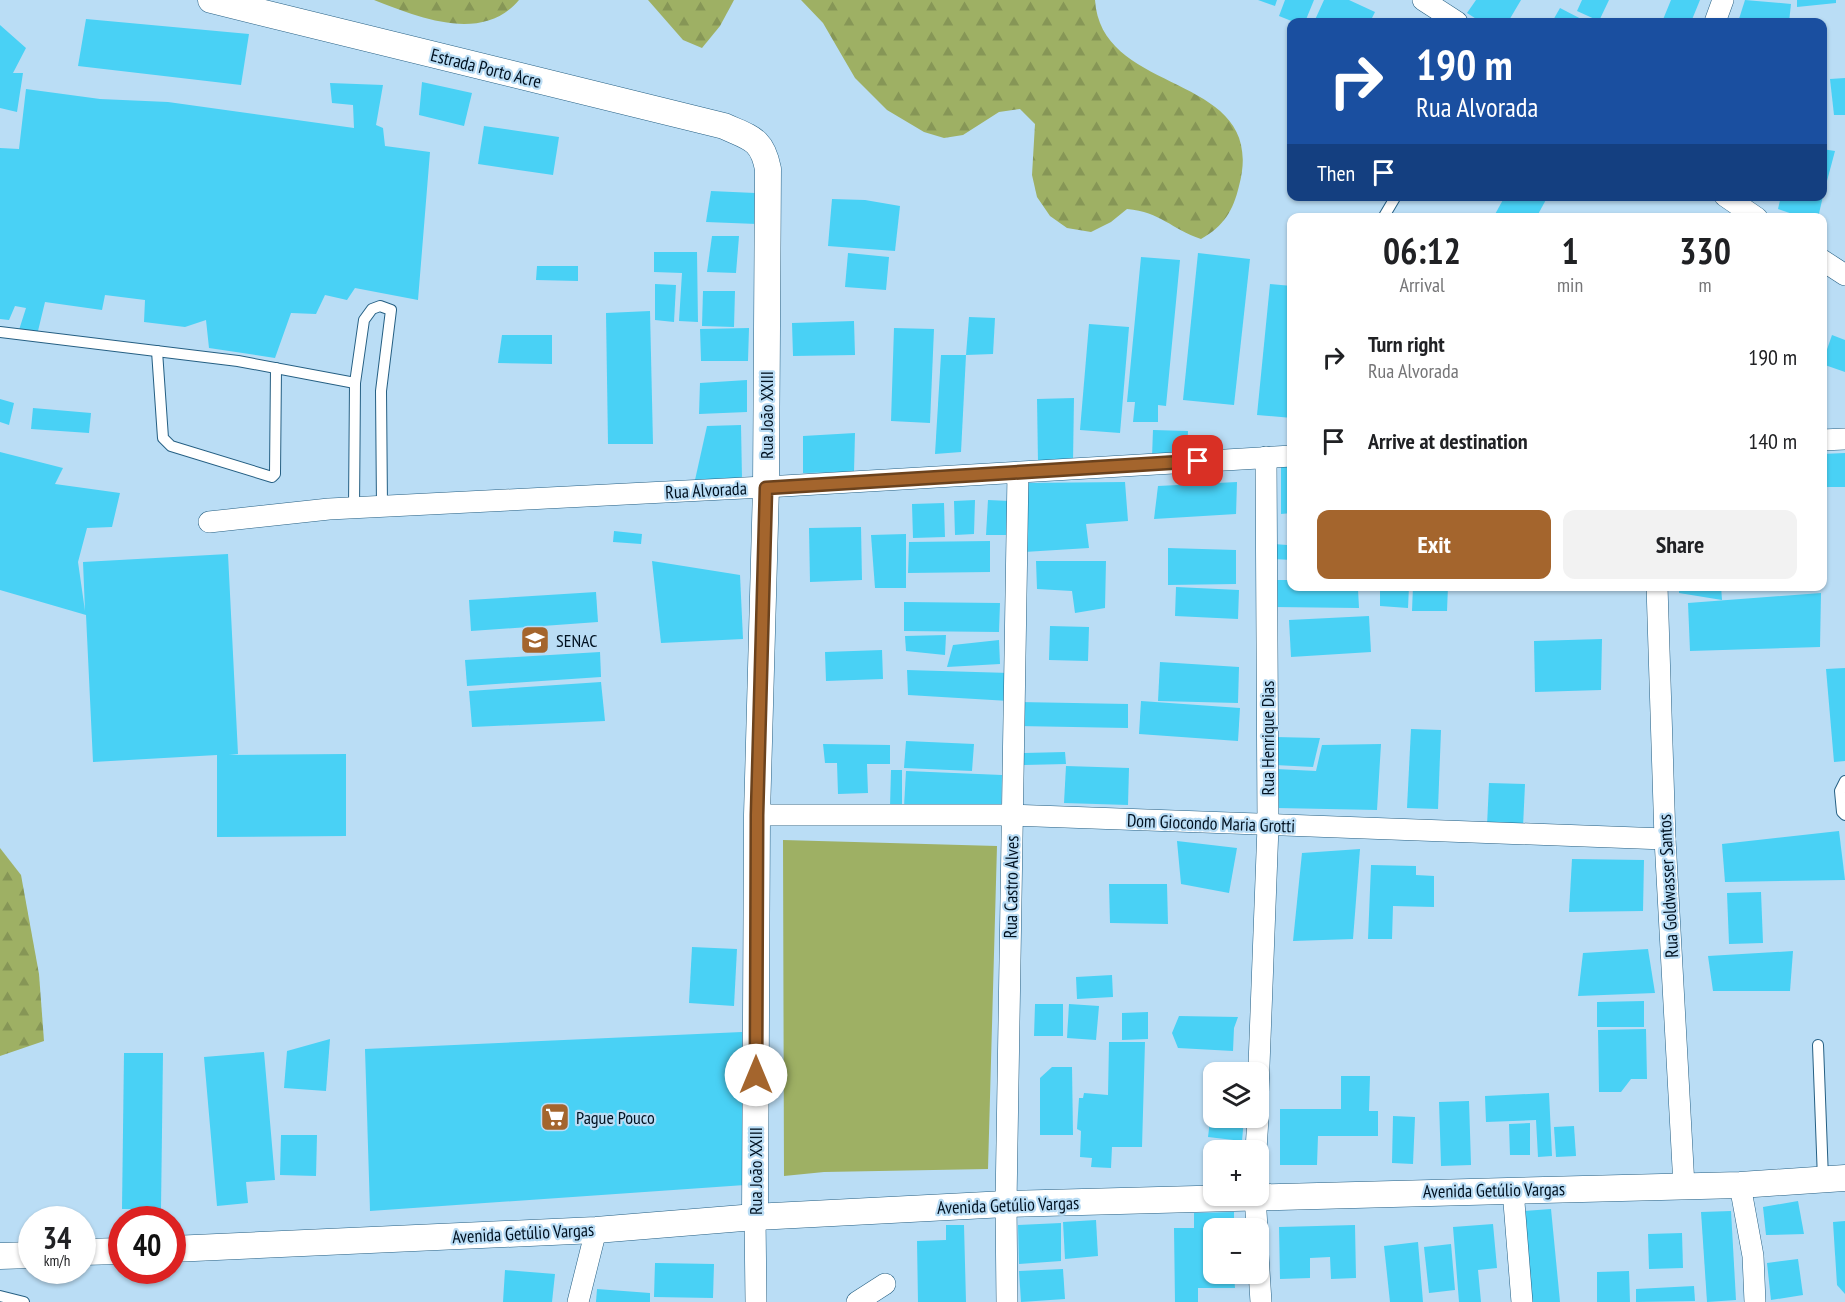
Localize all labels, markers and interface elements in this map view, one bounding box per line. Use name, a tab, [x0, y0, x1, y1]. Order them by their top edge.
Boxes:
text: 190 m	[1416, 37, 1513, 92]
icon: right	[1317, 42, 1395, 120]
street label: Estrada Porto Acre	[428, 43, 544, 93]
text: Rua Alvorada	[1416, 90, 1538, 124]
icon: arrive	[1367, 156, 1400, 189]
text: Then	[1317, 159, 1355, 187]
text: 06:12	[1383, 227, 1461, 274]
text: 1	[1561, 227, 1579, 274]
text: 330	[1679, 227, 1731, 274]
text: Arrival	[1399, 272, 1445, 298]
text: min	[1557, 272, 1583, 298]
text: m	[1699, 272, 1712, 298]
text: Turn right	[1368, 330, 1445, 358]
icon: right	[1317, 341, 1350, 374]
text: 190 m	[1748, 343, 1797, 371]
text: Rua Alvorada	[1368, 358, 1459, 384]
street label: Rua João XXIII	[755, 371, 778, 459]
icon: arrive	[1317, 425, 1350, 458]
text: Arrive at destination	[1368, 427, 1528, 455]
text: 140 m	[1748, 427, 1797, 455]
pin	[1172, 435, 1223, 486]
icon: arrive	[1181, 444, 1214, 477]
street label: Rua Alvorada	[665, 476, 747, 504]
button: Exit	[1317, 510, 1551, 579]
button: Share	[1563, 510, 1797, 579]
school or university icon: SENAC	[519, 624, 551, 656]
place label: SENAC	[556, 629, 598, 652]
street label: Rua Henrique Dias	[1256, 681, 1279, 795]
street label: Dom Giocondo Maria Grotti	[1126, 809, 1296, 837]
street label: Rua Goldwasser Santos	[1653, 814, 1683, 958]
street label: Rua Castro Alves	[999, 835, 1023, 939]
position arrow	[724, 1043, 788, 1107]
map controls	[1203, 1062, 1269, 1284]
button: layers	[1203, 1062, 1269, 1128]
supermarket icon: Pague Pouco	[539, 1101, 571, 1133]
place label: Pague Pouco	[576, 1106, 655, 1129]
street label: Rua João XXIII	[744, 1127, 767, 1215]
button: +	[1203, 1140, 1269, 1206]
street label: Avenida Getúlio Vargas	[1423, 1177, 1565, 1203]
street label: Avenida Getúlio Vargas	[937, 1191, 1079, 1219]
speed limit sign: 40	[108, 1206, 186, 1284]
text: 34	[43, 1218, 71, 1257]
street label: Avenida Getúlio Vargas	[451, 1218, 595, 1248]
button: −	[1203, 1218, 1269, 1284]
text: km/h	[44, 1251, 70, 1270]

